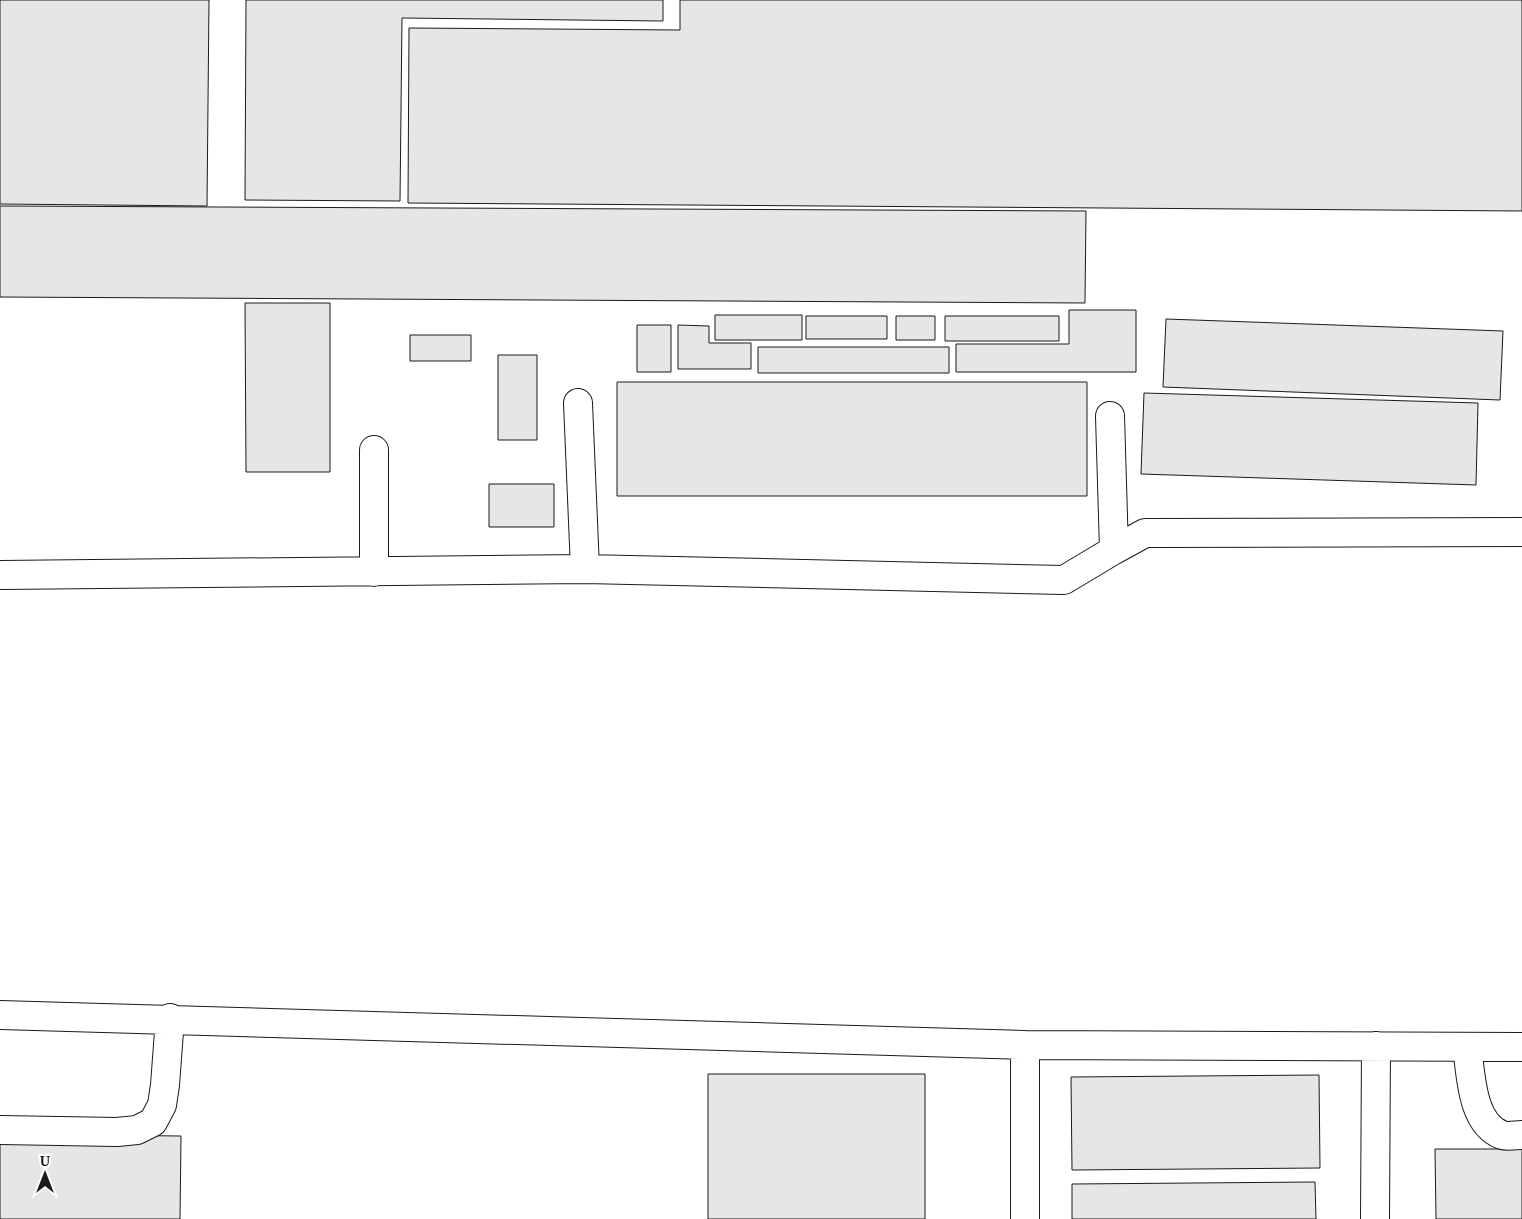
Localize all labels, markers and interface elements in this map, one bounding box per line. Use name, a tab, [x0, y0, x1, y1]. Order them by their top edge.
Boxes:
north arrow	[20, 1149, 70, 1199]
text: U	[40, 1151, 50, 1170]

